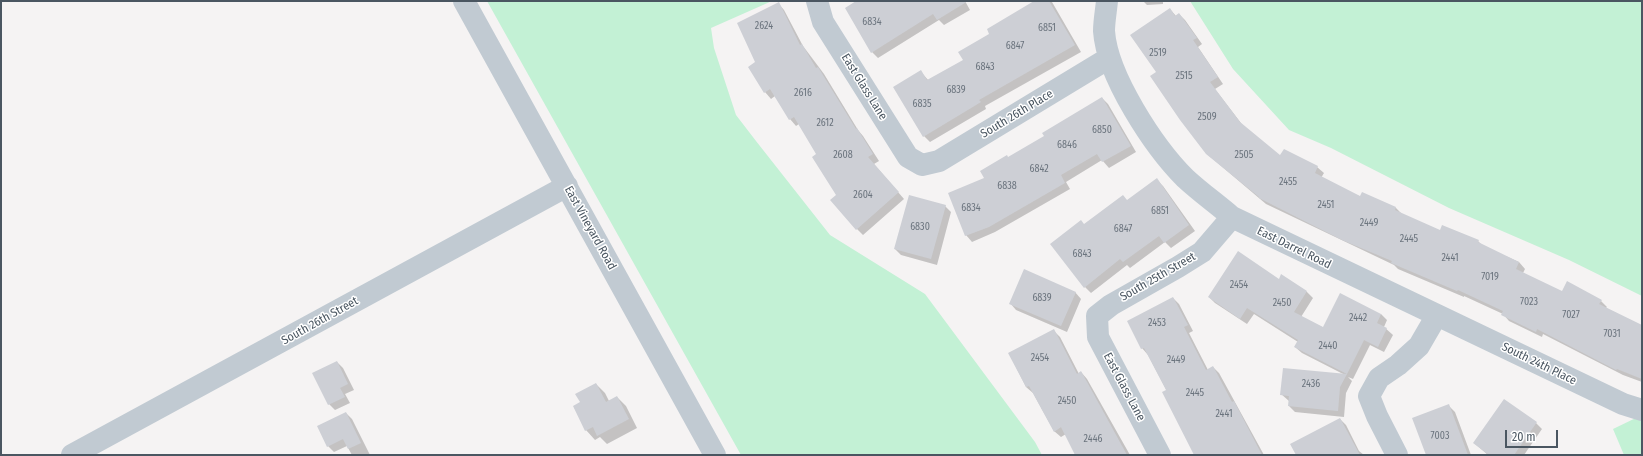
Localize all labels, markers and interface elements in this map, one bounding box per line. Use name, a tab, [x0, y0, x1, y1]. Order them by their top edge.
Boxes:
house number: 6834	[862, 16, 882, 28]
house number: 2624	[755, 20, 773, 32]
house number: 6851	[1038, 22, 1056, 34]
house number: 6847	[1006, 40, 1024, 52]
house number: 2519	[1149, 47, 1167, 59]
street label: East Glass Lane	[838, 51, 890, 123]
house number: 6843	[975, 61, 995, 73]
house number: 2515	[1176, 70, 1192, 82]
house number: 6839	[946, 84, 966, 96]
house number: 2616	[794, 87, 812, 99]
street label: South 26th Place	[978, 87, 1056, 141]
house number: 6835	[912, 98, 932, 110]
house number: 2509	[1198, 111, 1216, 123]
house number: 2612	[816, 117, 834, 129]
house number: 6850	[1092, 124, 1112, 136]
house number: 6846	[1057, 139, 1077, 151]
house number: 2608	[833, 149, 853, 161]
house number: 2505	[1235, 149, 1253, 161]
house number: 6842	[1029, 163, 1049, 175]
house number: 2455	[1279, 176, 1297, 188]
house number: 6838	[997, 180, 1017, 192]
street label: East Vineyard Road	[561, 184, 619, 272]
house number: 2604	[853, 189, 873, 201]
house number: 2451	[1318, 199, 1334, 211]
house number: 6834	[961, 202, 981, 214]
house number: 6851	[1151, 205, 1169, 217]
house number: 2449	[1360, 217, 1378, 229]
house number: 6830	[910, 221, 930, 233]
house number: 6847	[1114, 223, 1132, 235]
street label: East Darrel Road	[1255, 224, 1333, 272]
house number: 2445	[1400, 233, 1418, 245]
house number: 6843	[1072, 248, 1092, 260]
street label: South 25th Street	[1118, 250, 1198, 304]
house number: 2441	[1441, 252, 1459, 264]
house number: 7019	[1481, 271, 1499, 283]
house number: 2454	[1230, 279, 1248, 291]
house number: 6839	[1032, 292, 1052, 304]
street label: South 26th Street	[279, 294, 361, 348]
house number: 7023	[1520, 296, 1538, 308]
house number: 2450	[1273, 297, 1291, 309]
house number: 7027	[1562, 309, 1580, 321]
house number: 2442	[1349, 312, 1367, 324]
house number: 2453	[1148, 317, 1166, 329]
house number: 7031	[1603, 328, 1621, 340]
house number: 2440	[1318, 340, 1338, 352]
street label: South 24th Place	[1499, 340, 1579, 388]
street label: East Glass Lane	[1100, 350, 1148, 424]
house number: 2454	[1031, 352, 1049, 364]
house number: 2449	[1167, 354, 1185, 366]
house number: 2436	[1302, 378, 1320, 390]
house number: 2445	[1186, 387, 1204, 399]
house number: 2450	[1058, 395, 1076, 407]
house number: 2441	[1215, 408, 1233, 420]
scale bar	[1507, 422, 1560, 448]
house number: 7003	[1431, 430, 1449, 442]
text: 20 m	[1512, 430, 1536, 444]
house number: 2446	[1084, 433, 1102, 445]

